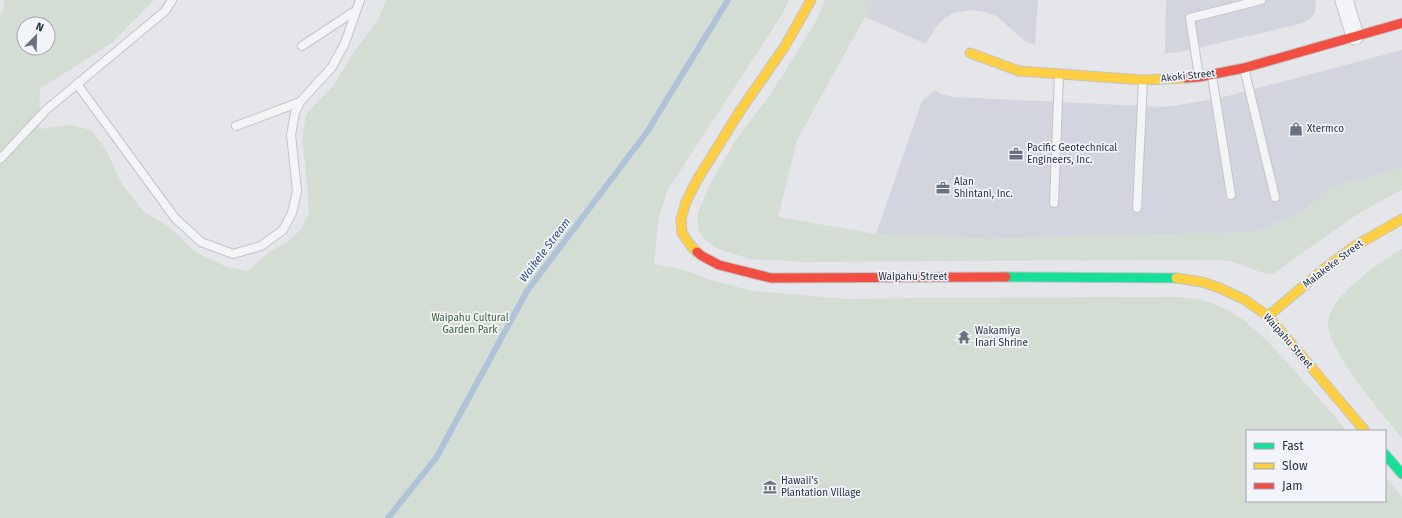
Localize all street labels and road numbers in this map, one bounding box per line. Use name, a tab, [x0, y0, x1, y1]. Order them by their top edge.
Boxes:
street label: Akoki Street	[1160, 67, 1216, 85]
street label: Malakeke Street	[1301, 237, 1366, 291]
street label: Waipahu Street	[879, 271, 948, 283]
street label: Waipahu Street	[1261, 311, 1315, 371]

